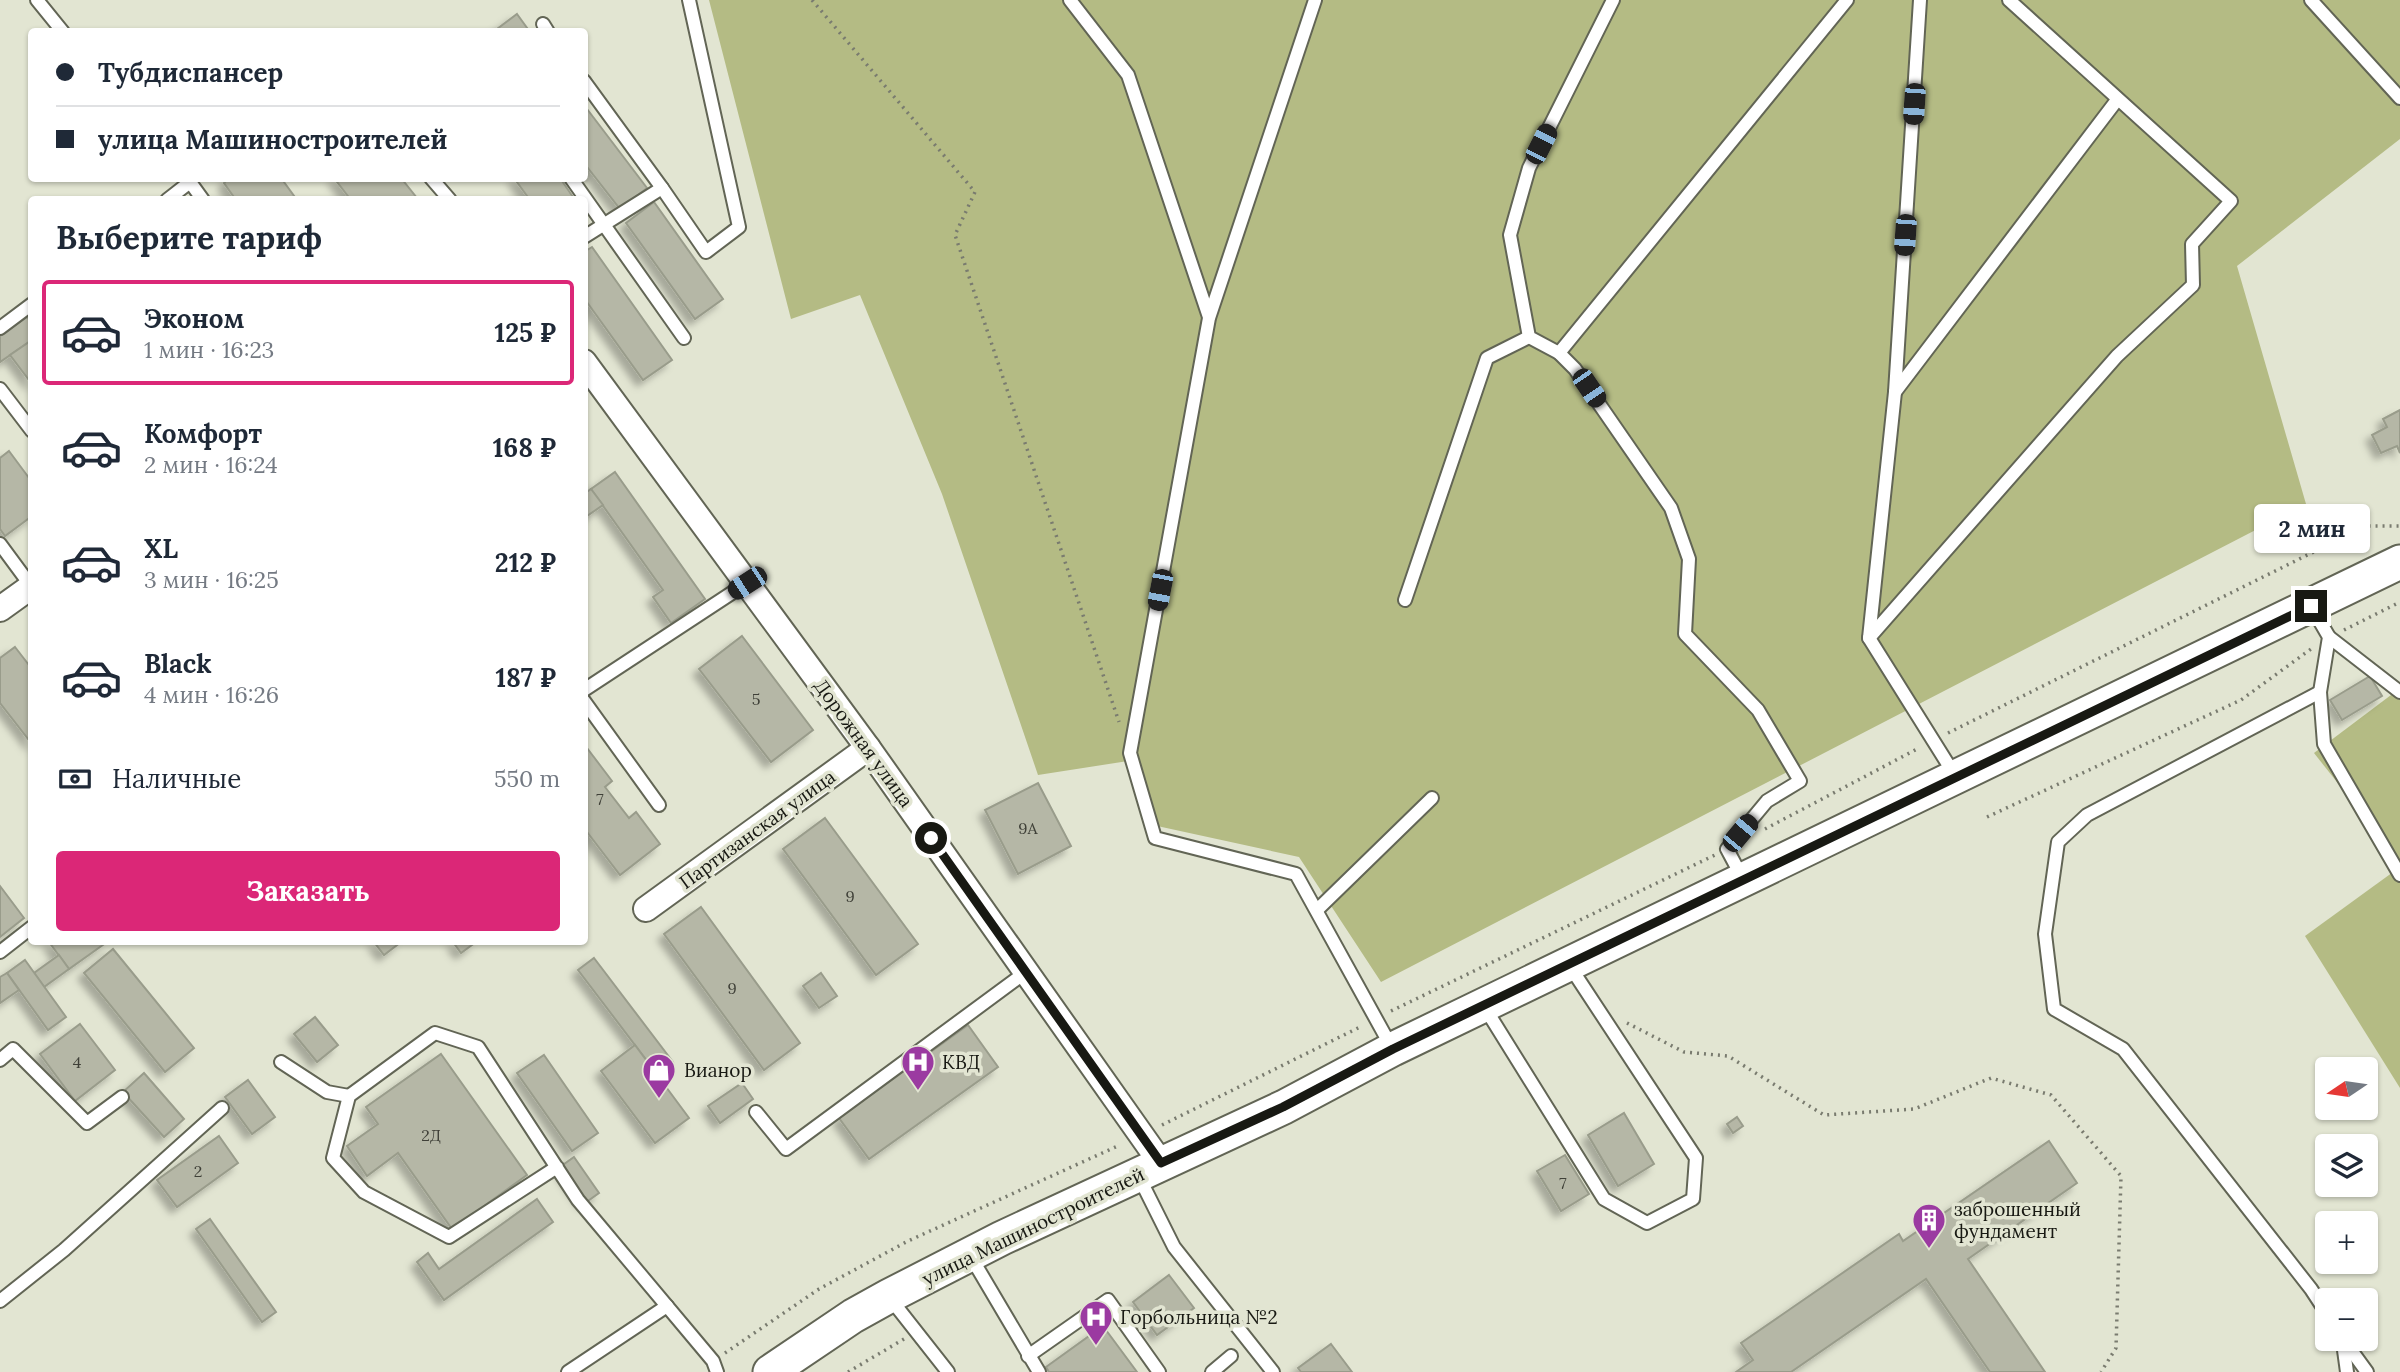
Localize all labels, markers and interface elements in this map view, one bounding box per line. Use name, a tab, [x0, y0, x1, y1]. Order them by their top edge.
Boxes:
text: Тубдиспансер	[98, 56, 283, 89]
car	[1903, 82, 1926, 126]
car	[1523, 121, 1560, 167]
text: улица Машиностроителей	[98, 123, 447, 156]
car	[1894, 213, 1917, 257]
text: Выберите тариф	[56, 217, 322, 258]
icon: car	[60, 301, 123, 364]
text: Эконом	[144, 302, 244, 335]
text: 125 ₽	[495, 316, 556, 349]
text: 1 мин · 16:23	[144, 335, 274, 364]
car	[1569, 365, 1610, 411]
icon: car	[60, 416, 123, 479]
text: Комфорт	[144, 417, 262, 450]
text: 168 ₽	[493, 431, 556, 464]
text: 2 мин · 16:24	[144, 450, 278, 479]
callout: 2 мин	[2253, 504, 2369, 554]
text: 2 мин	[2278, 514, 2346, 543]
icon: car	[60, 531, 123, 594]
text: XL	[144, 532, 178, 565]
text: 212 ₽	[495, 546, 556, 579]
car	[724, 563, 771, 603]
text: 3 мин · 16:25	[144, 565, 279, 594]
car	[1146, 567, 1175, 613]
route end	[2295, 590, 2327, 622]
icon: car	[60, 646, 123, 709]
text: Black	[144, 647, 212, 680]
text: 187 ₽	[495, 661, 556, 694]
street label: Дорожная улица	[809, 674, 919, 812]
text: 4 мин · 16:26	[144, 680, 279, 709]
house number: 5	[752, 689, 760, 709]
icon: cash	[56, 760, 94, 798]
text: Наличные	[112, 762, 241, 795]
text: 550 m	[494, 764, 560, 793]
street label: Партизанская улица	[674, 764, 840, 894]
house number: 7	[596, 789, 604, 809]
car	[1719, 810, 1762, 856]
house number: 9А	[1018, 818, 1039, 838]
route start	[915, 822, 947, 854]
button: Заказать	[56, 851, 560, 931]
house number: 9	[845, 886, 855, 906]
house number: 9	[727, 978, 737, 998]
hospital icon: КВД	[899, 1043, 937, 1092]
place label: КВД	[942, 1050, 980, 1074]
shop icon: Вианор	[640, 1051, 678, 1100]
house number: 4	[73, 1052, 82, 1072]
north arrow	[2315, 1057, 2378, 1120]
map controls	[2315, 1057, 2378, 1351]
place label: Вианор	[684, 1058, 752, 1082]
house number: 2Д	[421, 1125, 441, 1145]
button: layers	[2315, 1134, 2378, 1197]
house number: 2	[194, 1161, 202, 1181]
street label: улица Машиностроителей	[918, 1162, 1148, 1290]
house number: 7	[1559, 1173, 1567, 1193]
place label: заброшенный фундамент	[1954, 1197, 2081, 1243]
building icon: заброшенный фундамент	[1910, 1201, 1948, 1250]
button: +	[2315, 1211, 2378, 1274]
button: −	[2315, 1288, 2378, 1351]
hospital icon: Горбольница №2	[1077, 1298, 1115, 1347]
place label: Горбольница №2	[1120, 1305, 1278, 1329]

